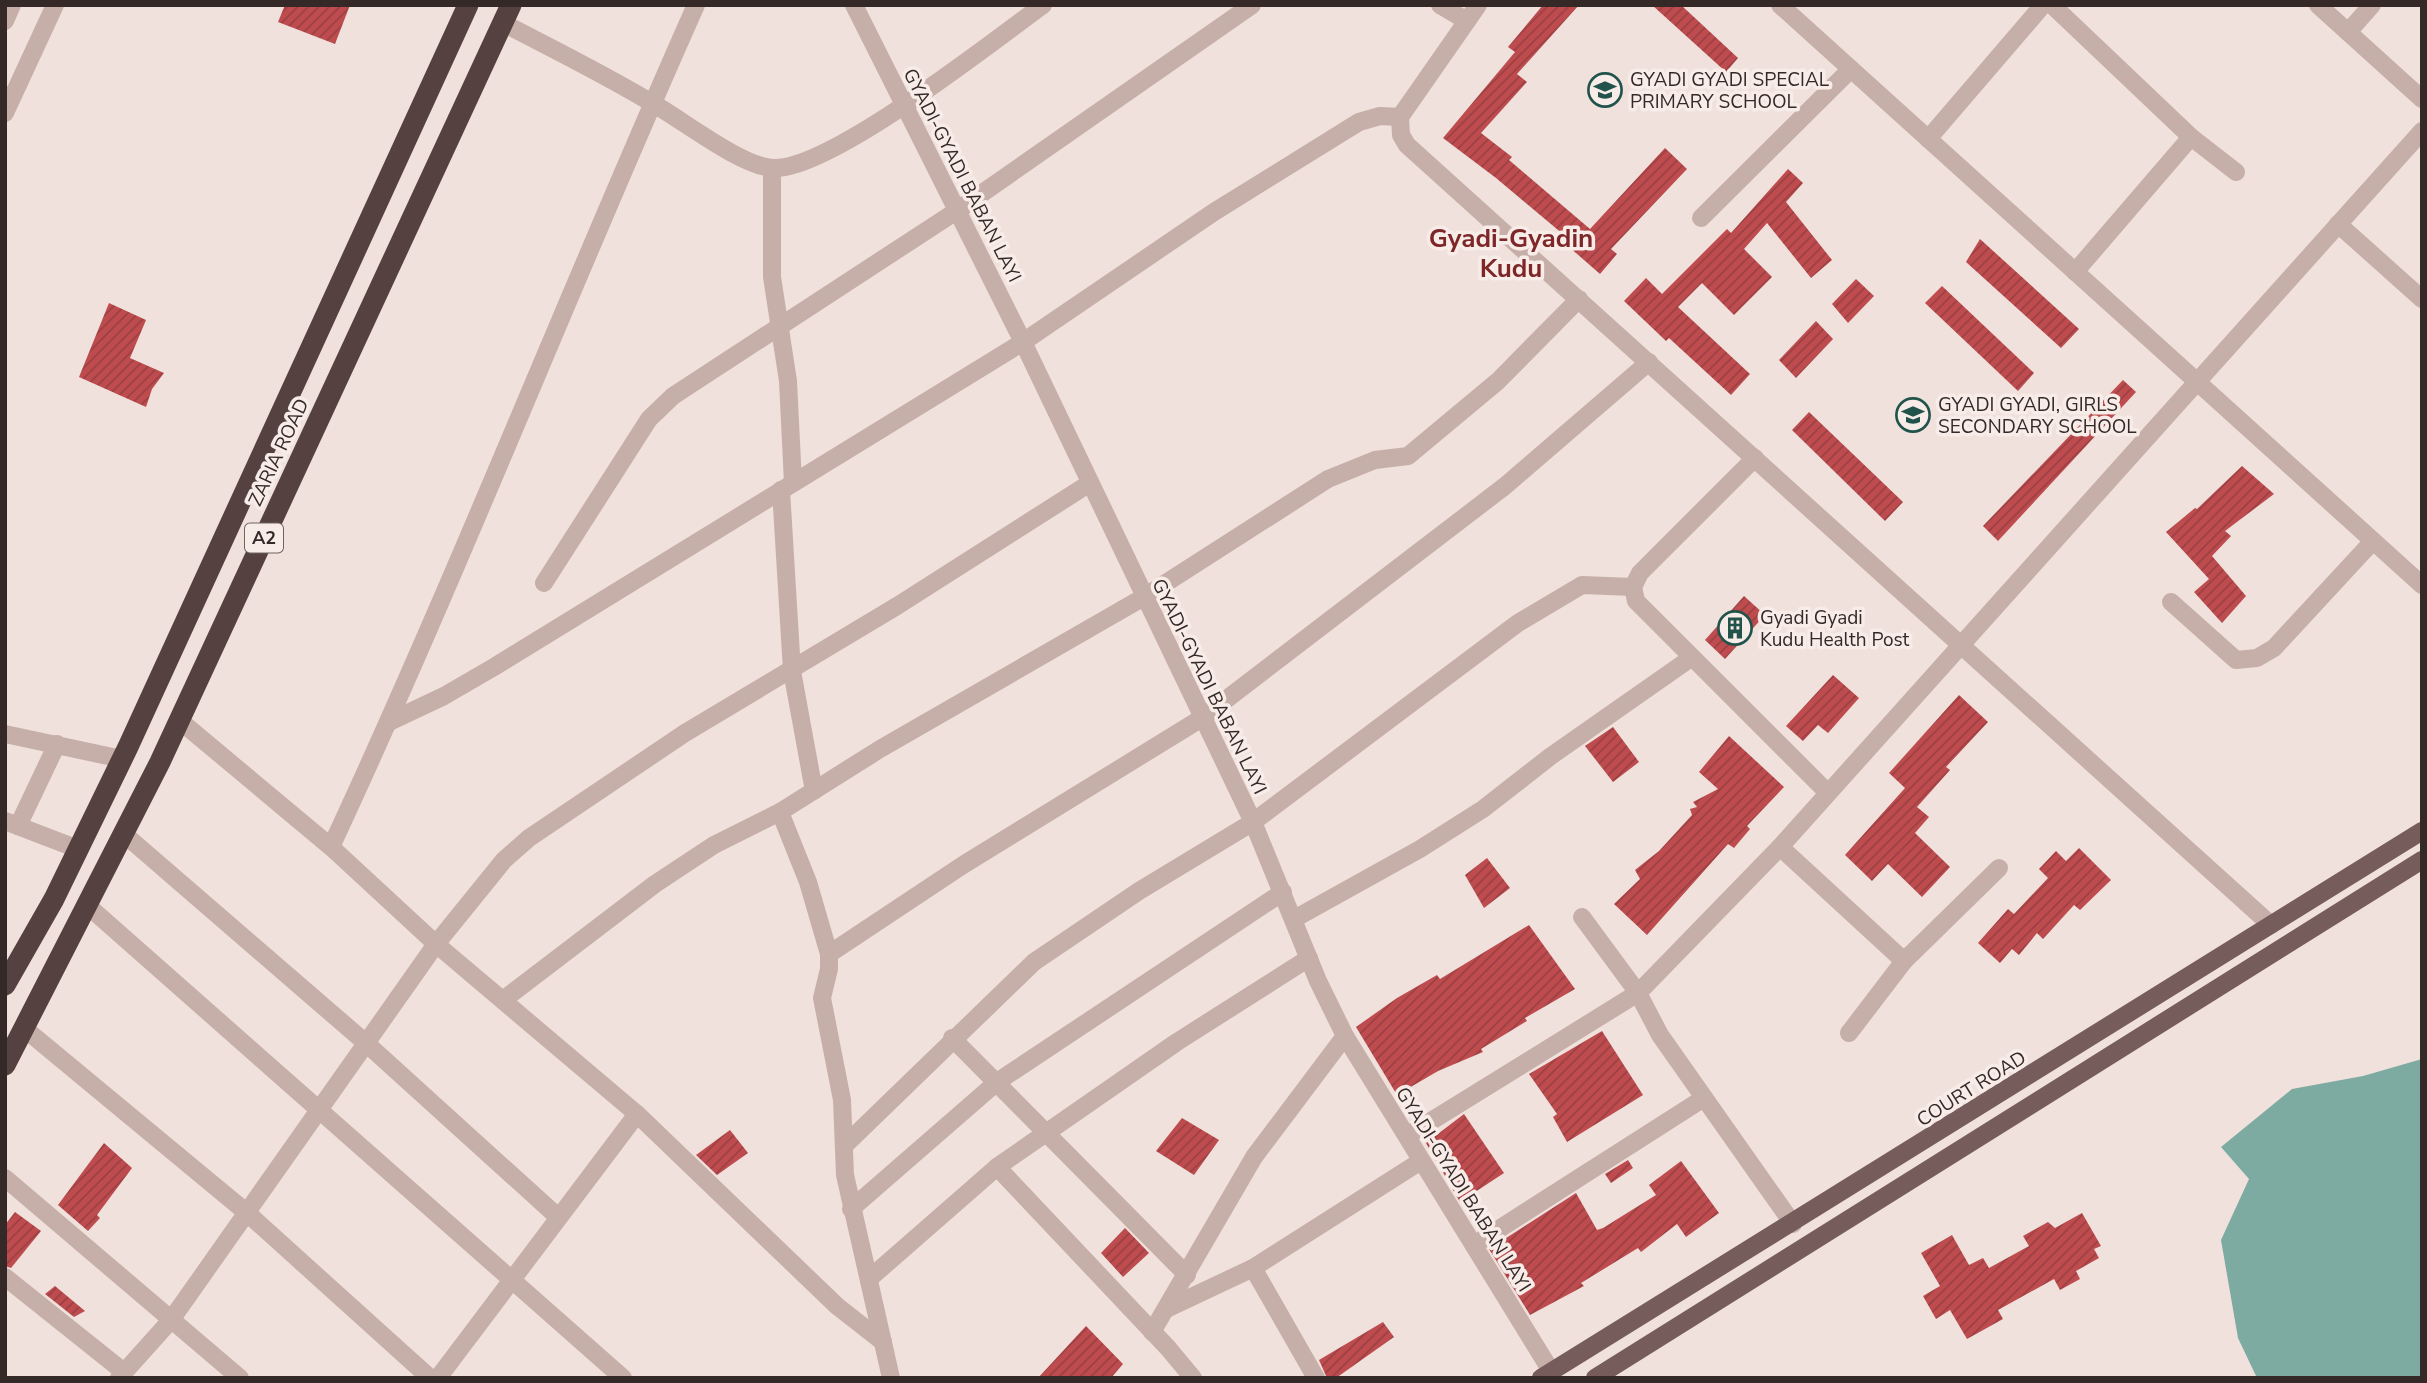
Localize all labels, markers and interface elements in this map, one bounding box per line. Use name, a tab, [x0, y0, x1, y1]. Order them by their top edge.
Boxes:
street label: GYADI-GYADI BABAN LAYI	[897, 64, 1027, 287]
place label: GYADI GYADI SPECIAL PRIMARY SCHOOL	[1630, 67, 1830, 115]
school or university icon: GYADI GYADI SPECIAL PRIMARY SCHOOL	[1586, 71, 1624, 109]
district label: Gyadi-Gyadin Kudu	[1429, 221, 1593, 286]
place label: GYADI GYADI, GIRLS SECONDARY SCHOOL	[1938, 392, 2137, 440]
street label: ZARIA ROAD	[243, 394, 315, 511]
school or university icon: GYADI GYADI, GIRLS SECONDARY SCHOOL	[1894, 396, 1932, 434]
road number: A2	[245, 524, 283, 552]
street label: GYADI-GYADI BABAN LAYI	[1146, 574, 1273, 799]
place label: Gyadi Gyadi Kudu Health Post	[1760, 605, 1910, 653]
building icon: Gyadi Gyadi Kudu Health Post	[1716, 609, 1754, 647]
street label: COURT ROAD	[1912, 1045, 2031, 1133]
street label: GYADI-GYADI BABAN LAYI	[1389, 1082, 1537, 1297]

